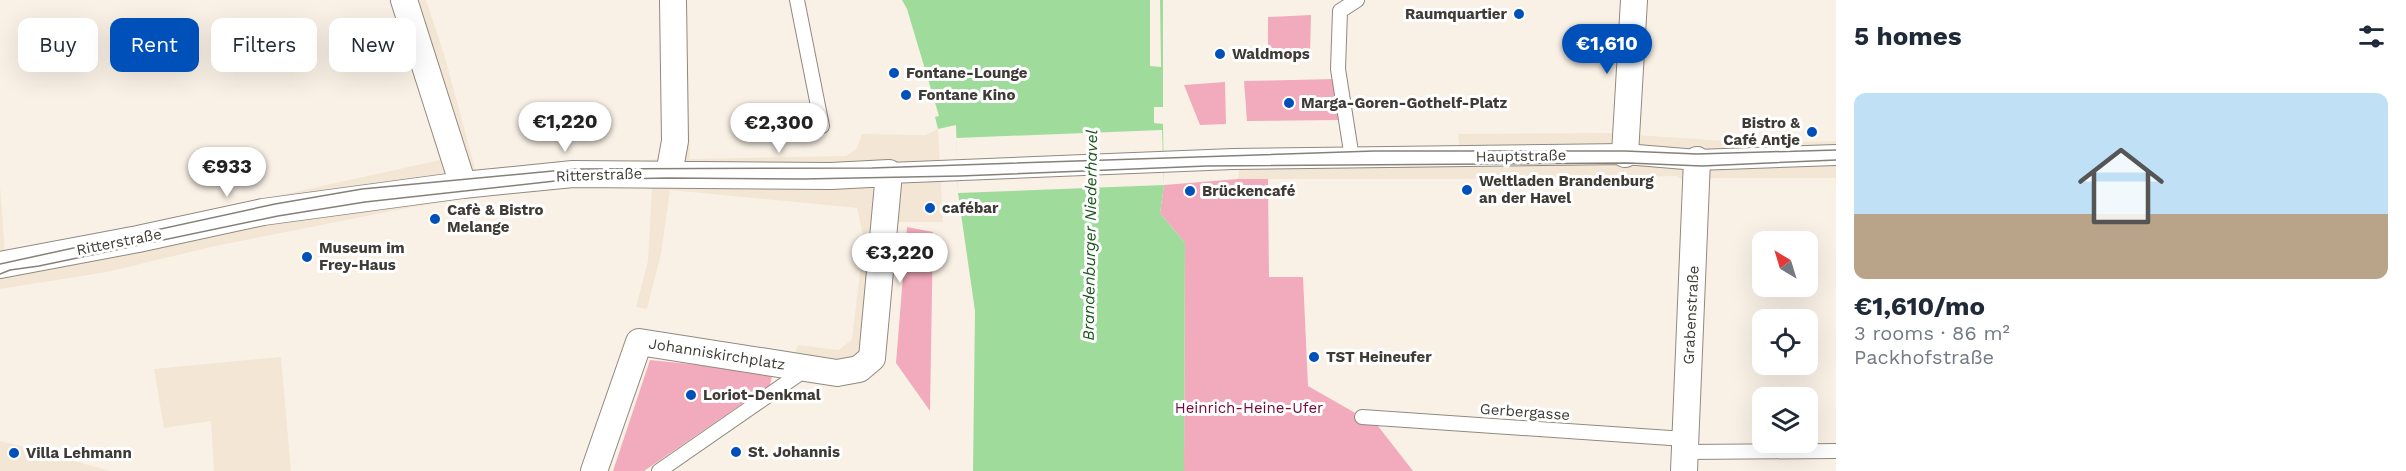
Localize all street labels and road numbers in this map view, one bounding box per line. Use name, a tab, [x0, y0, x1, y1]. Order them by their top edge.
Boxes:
street label: Hauptstraße	[1475, 146, 1567, 166]
street label: Ritterstraße	[555, 164, 643, 186]
street label: Ritterstraße	[75, 225, 163, 259]
street label: Grabenstraße	[1679, 265, 1703, 365]
street label: Johanniskirchplatz	[647, 334, 787, 374]
street label: Gerbergasse	[1479, 400, 1571, 424]

